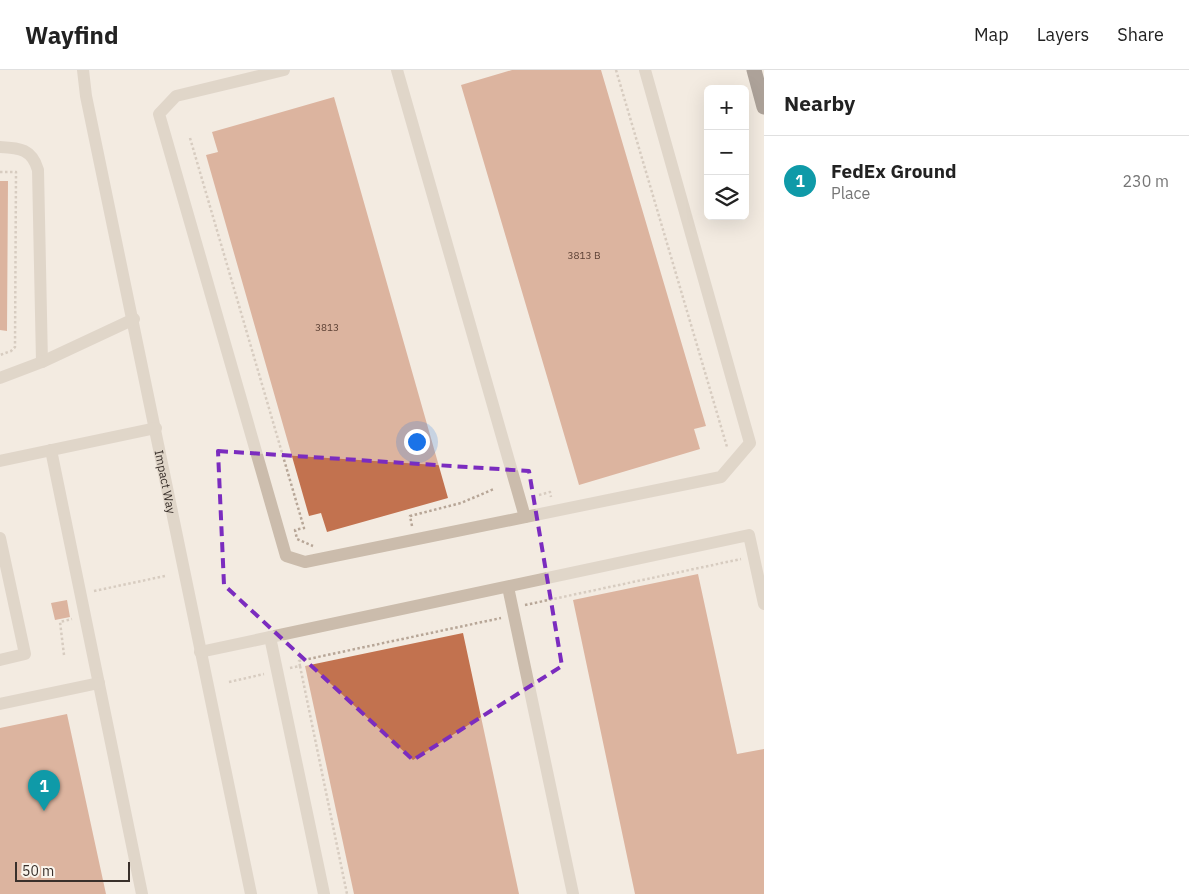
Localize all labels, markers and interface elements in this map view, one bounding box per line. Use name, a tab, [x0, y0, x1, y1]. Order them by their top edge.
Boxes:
text: Wayfind	[25, 19, 118, 51]
text: Map	[974, 23, 1009, 46]
text: Layers	[1037, 23, 1089, 46]
text: Share	[1117, 23, 1164, 46]
map controls	[704, 85, 749, 220]
button: +	[704, 85, 749, 130]
text: Nearby	[784, 89, 855, 117]
button: −	[704, 130, 749, 175]
text: FedEx Ground	[831, 159, 957, 183]
text: 1	[795, 171, 805, 191]
text: 230 m	[1122, 171, 1169, 191]
button: layers	[704, 175, 749, 220]
text: Place	[831, 183, 870, 203]
house number: 3813 B	[568, 249, 600, 262]
house number: 3813	[315, 321, 339, 334]
your location	[404, 429, 430, 455]
street label: Impact Way	[152, 448, 180, 515]
pin: 1	[28, 770, 60, 811]
scale bar	[15, 859, 130, 882]
text: 50 m	[22, 862, 54, 880]

